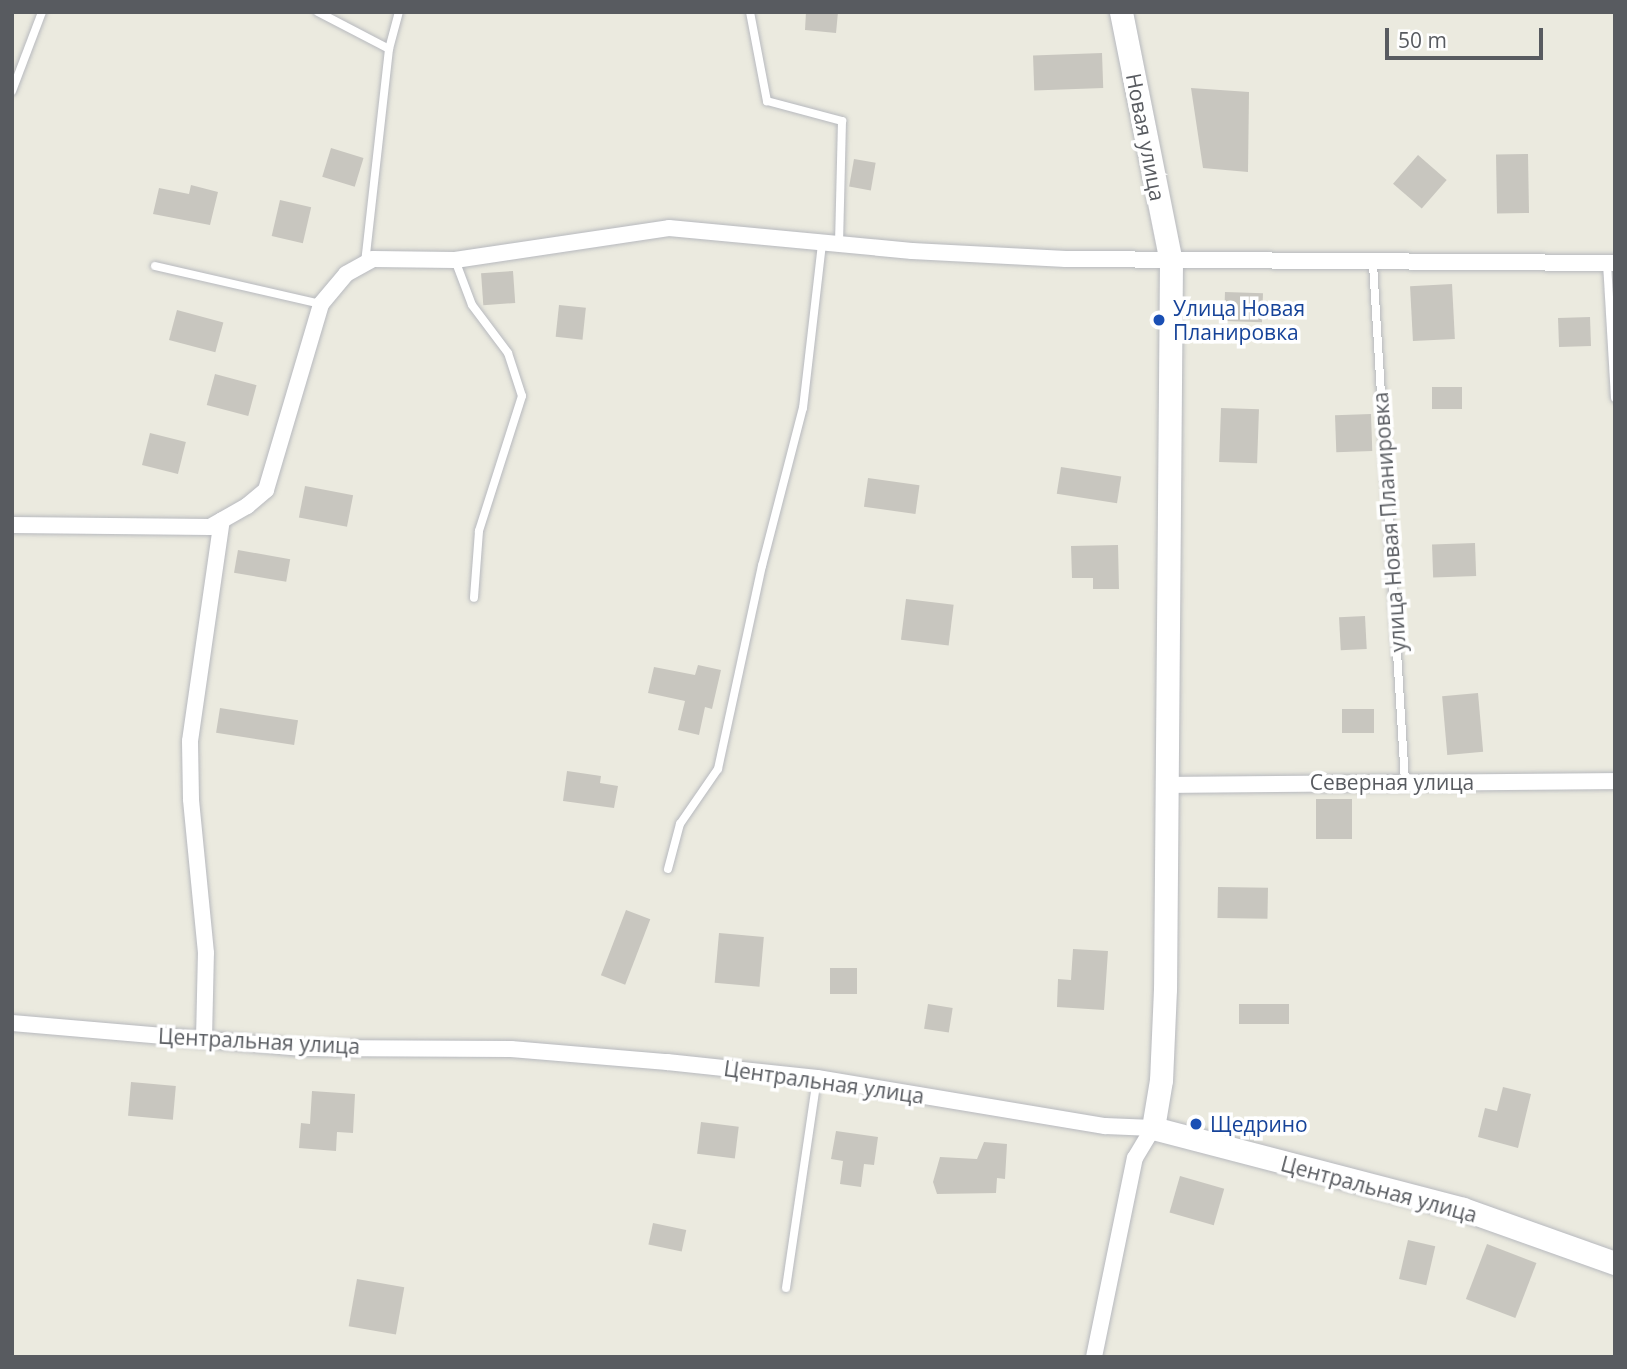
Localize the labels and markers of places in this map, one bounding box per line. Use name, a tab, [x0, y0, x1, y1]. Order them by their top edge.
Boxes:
place label: Улица Новая Планировка	[1173, 295, 1305, 345]
marker: Улица Новая Планировка	[1151, 312, 1167, 328]
place label: Щедрино	[1210, 1111, 1308, 1137]
marker: Щедрино	[1188, 1116, 1204, 1132]

